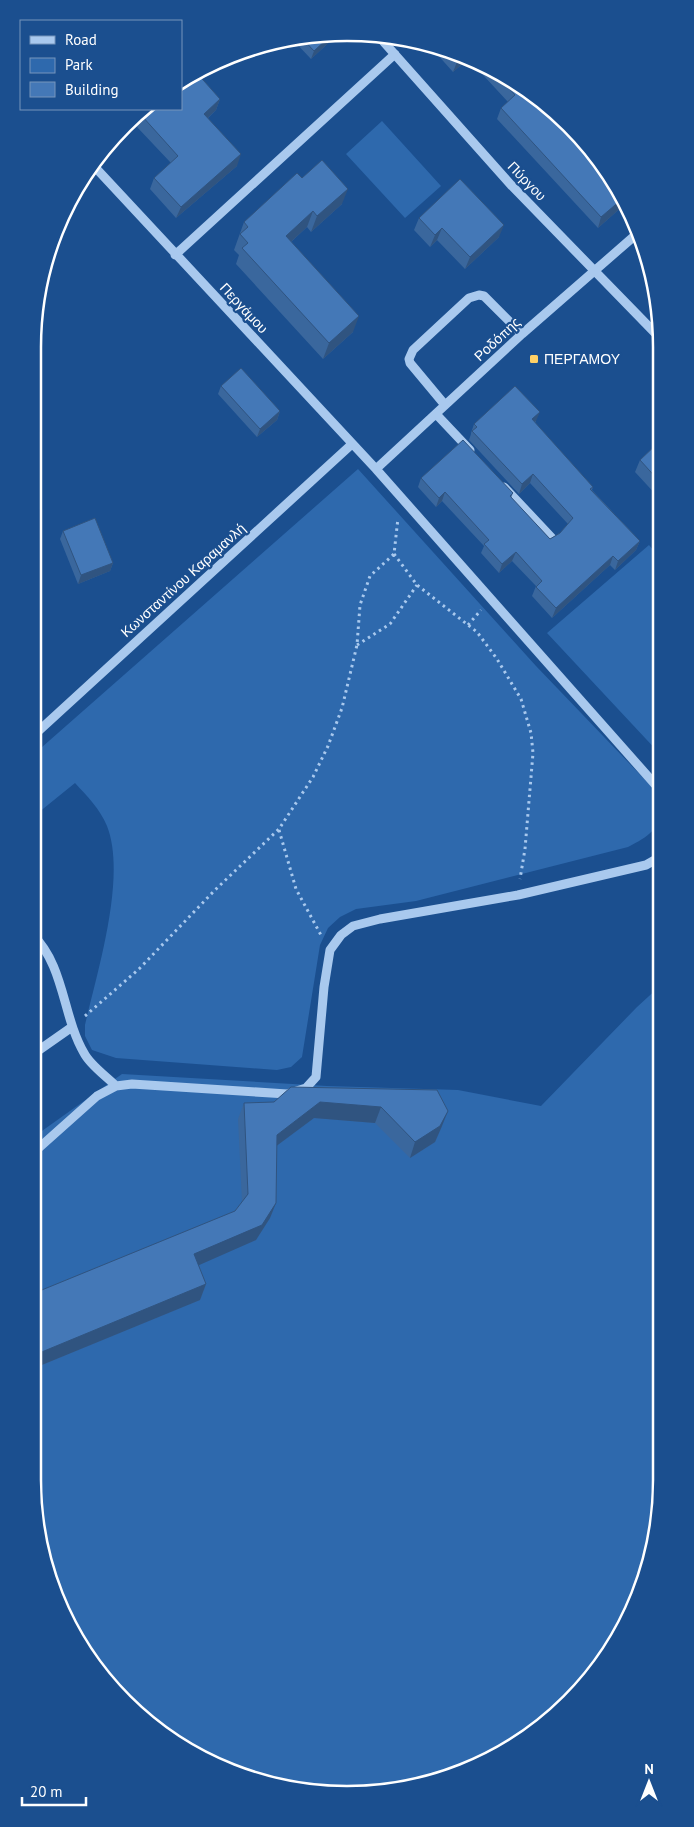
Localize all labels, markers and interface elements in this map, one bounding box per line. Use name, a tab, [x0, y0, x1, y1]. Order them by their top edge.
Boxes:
legend	[20, 20, 182, 110]
text: Road	[65, 30, 97, 49]
text: Park	[65, 55, 93, 74]
text: Building	[65, 80, 119, 99]
street label: Πύργου	[504, 157, 550, 205]
street label: Περγάμου	[216, 279, 272, 337]
street label: Ροδόπης	[470, 313, 524, 365]
place label: ΠΕΡΓΑΜΟΥ	[544, 350, 621, 368]
marker: ΠΕΡΓΑΜΟΥ	[528, 353, 540, 365]
street label: Κωνσταντίνου Καραμανλή	[117, 519, 249, 641]
north arrow	[624, 1757, 674, 1807]
text: N	[644, 1760, 654, 1778]
scale bar	[22, 1774, 86, 1806]
text: 20 m	[30, 1782, 63, 1801]

